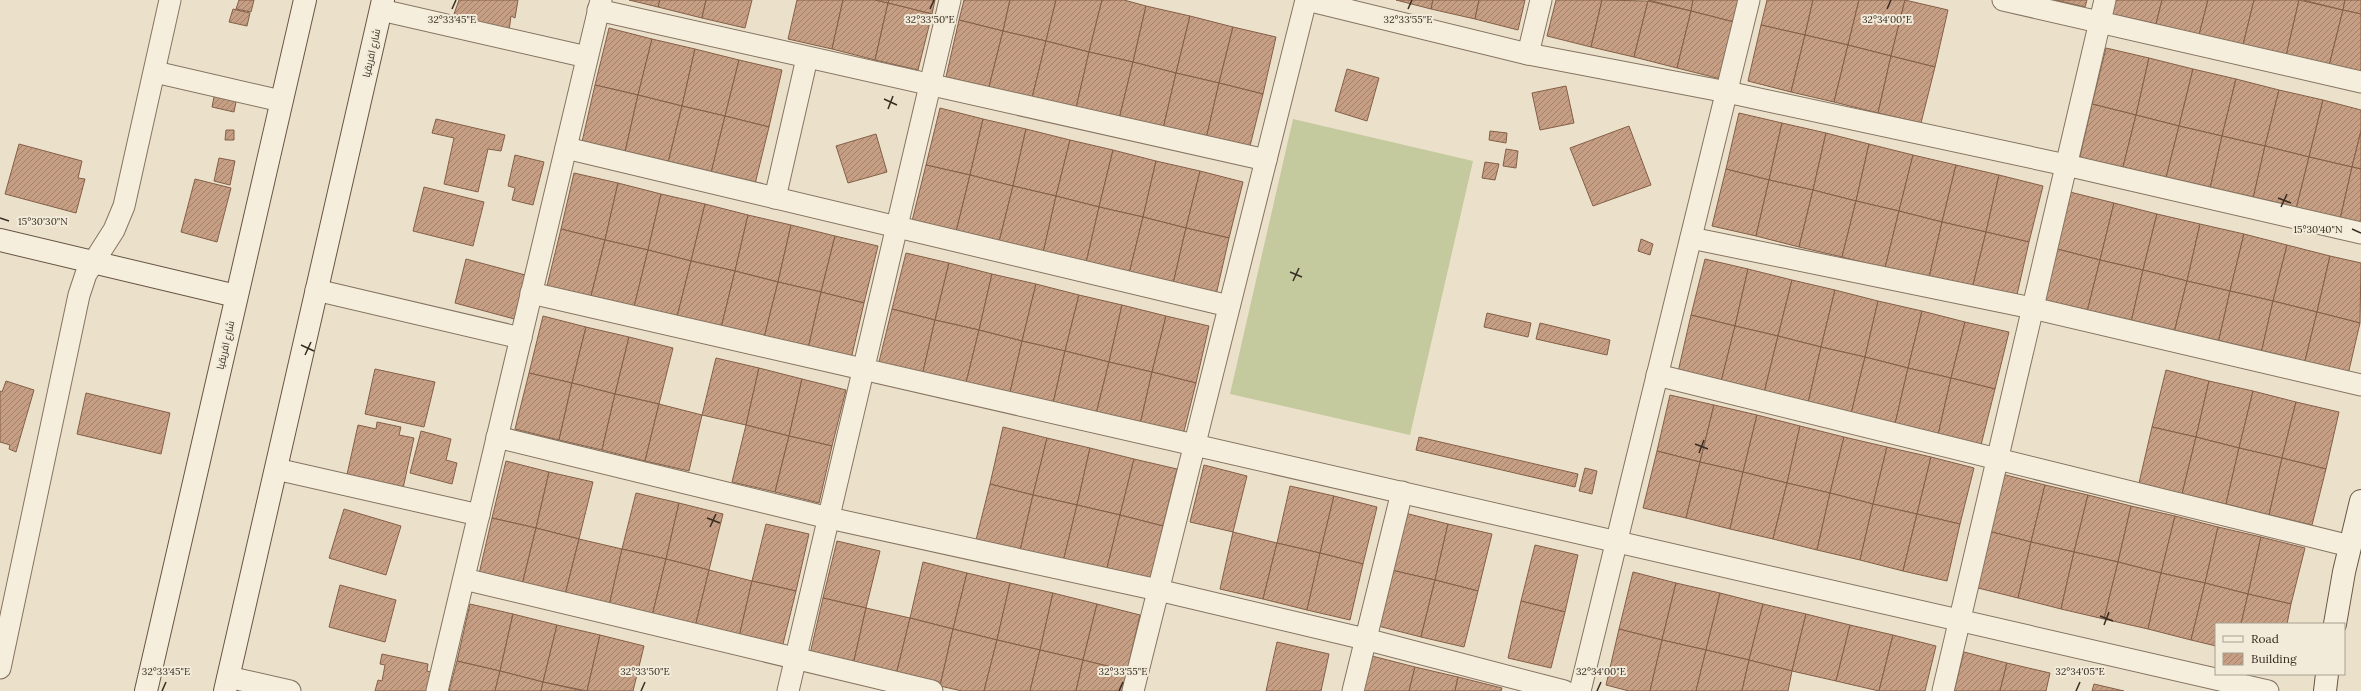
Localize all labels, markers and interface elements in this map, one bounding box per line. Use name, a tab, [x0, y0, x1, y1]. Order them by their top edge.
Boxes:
text: 32°33'45"E	[428, 13, 476, 26]
text: 32°33'50"E	[905, 13, 955, 26]
text: 32°33'55"E	[1384, 13, 1432, 26]
text: 32°34'00"E	[1862, 13, 1912, 26]
street label: شارع افريقيا	[360, 28, 383, 79]
text: 15°30'30"N	[18, 215, 68, 228]
text: 15°30'40"N	[2293, 223, 2343, 236]
street label: شارع افريقيا	[214, 320, 237, 371]
legend	[2215, 623, 2345, 675]
text: Road	[2251, 631, 2279, 646]
text: Building	[2251, 651, 2297, 666]
text: 32°33'45"E	[142, 665, 190, 678]
text: 32°33'50"E	[620, 665, 670, 678]
text: 32°33'55"E	[1099, 665, 1147, 678]
text: 32°34'00"E	[1576, 665, 1626, 678]
text: 32°34'05"E	[2055, 665, 2105, 678]

